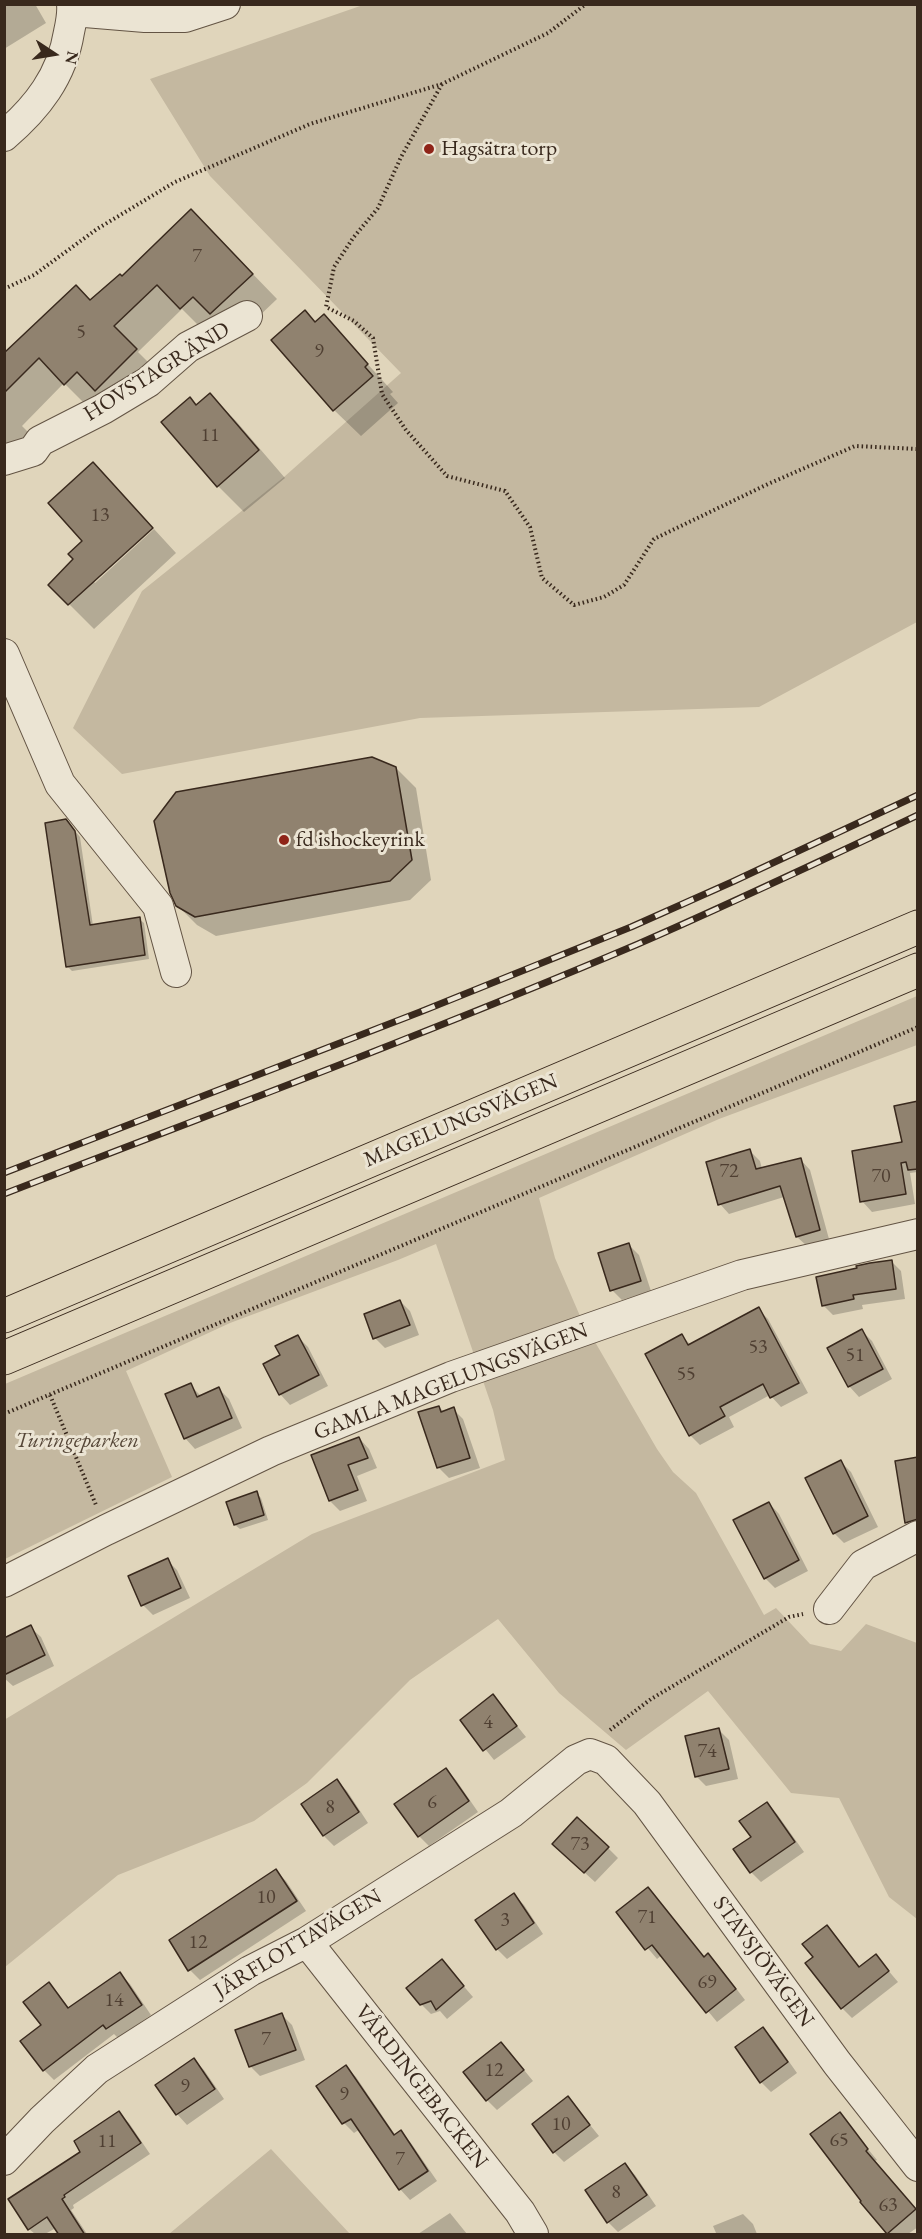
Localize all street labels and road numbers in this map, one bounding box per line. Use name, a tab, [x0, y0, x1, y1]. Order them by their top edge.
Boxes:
street label: HOVSTAGRÄND	[79, 316, 235, 428]
street label: MAGELUNGSVÄGEN	[360, 1068, 562, 1174]
street label: GAMLA MAGELUNGSVÄGEN	[310, 1317, 592, 1447]
street label: JÄRFLOTTAVÄGEN	[209, 1884, 387, 2004]
street label: STAVSJÖVÄGEN	[707, 1891, 819, 2033]
street label: VÅRDINGEBACKEN	[349, 2000, 493, 2174]

